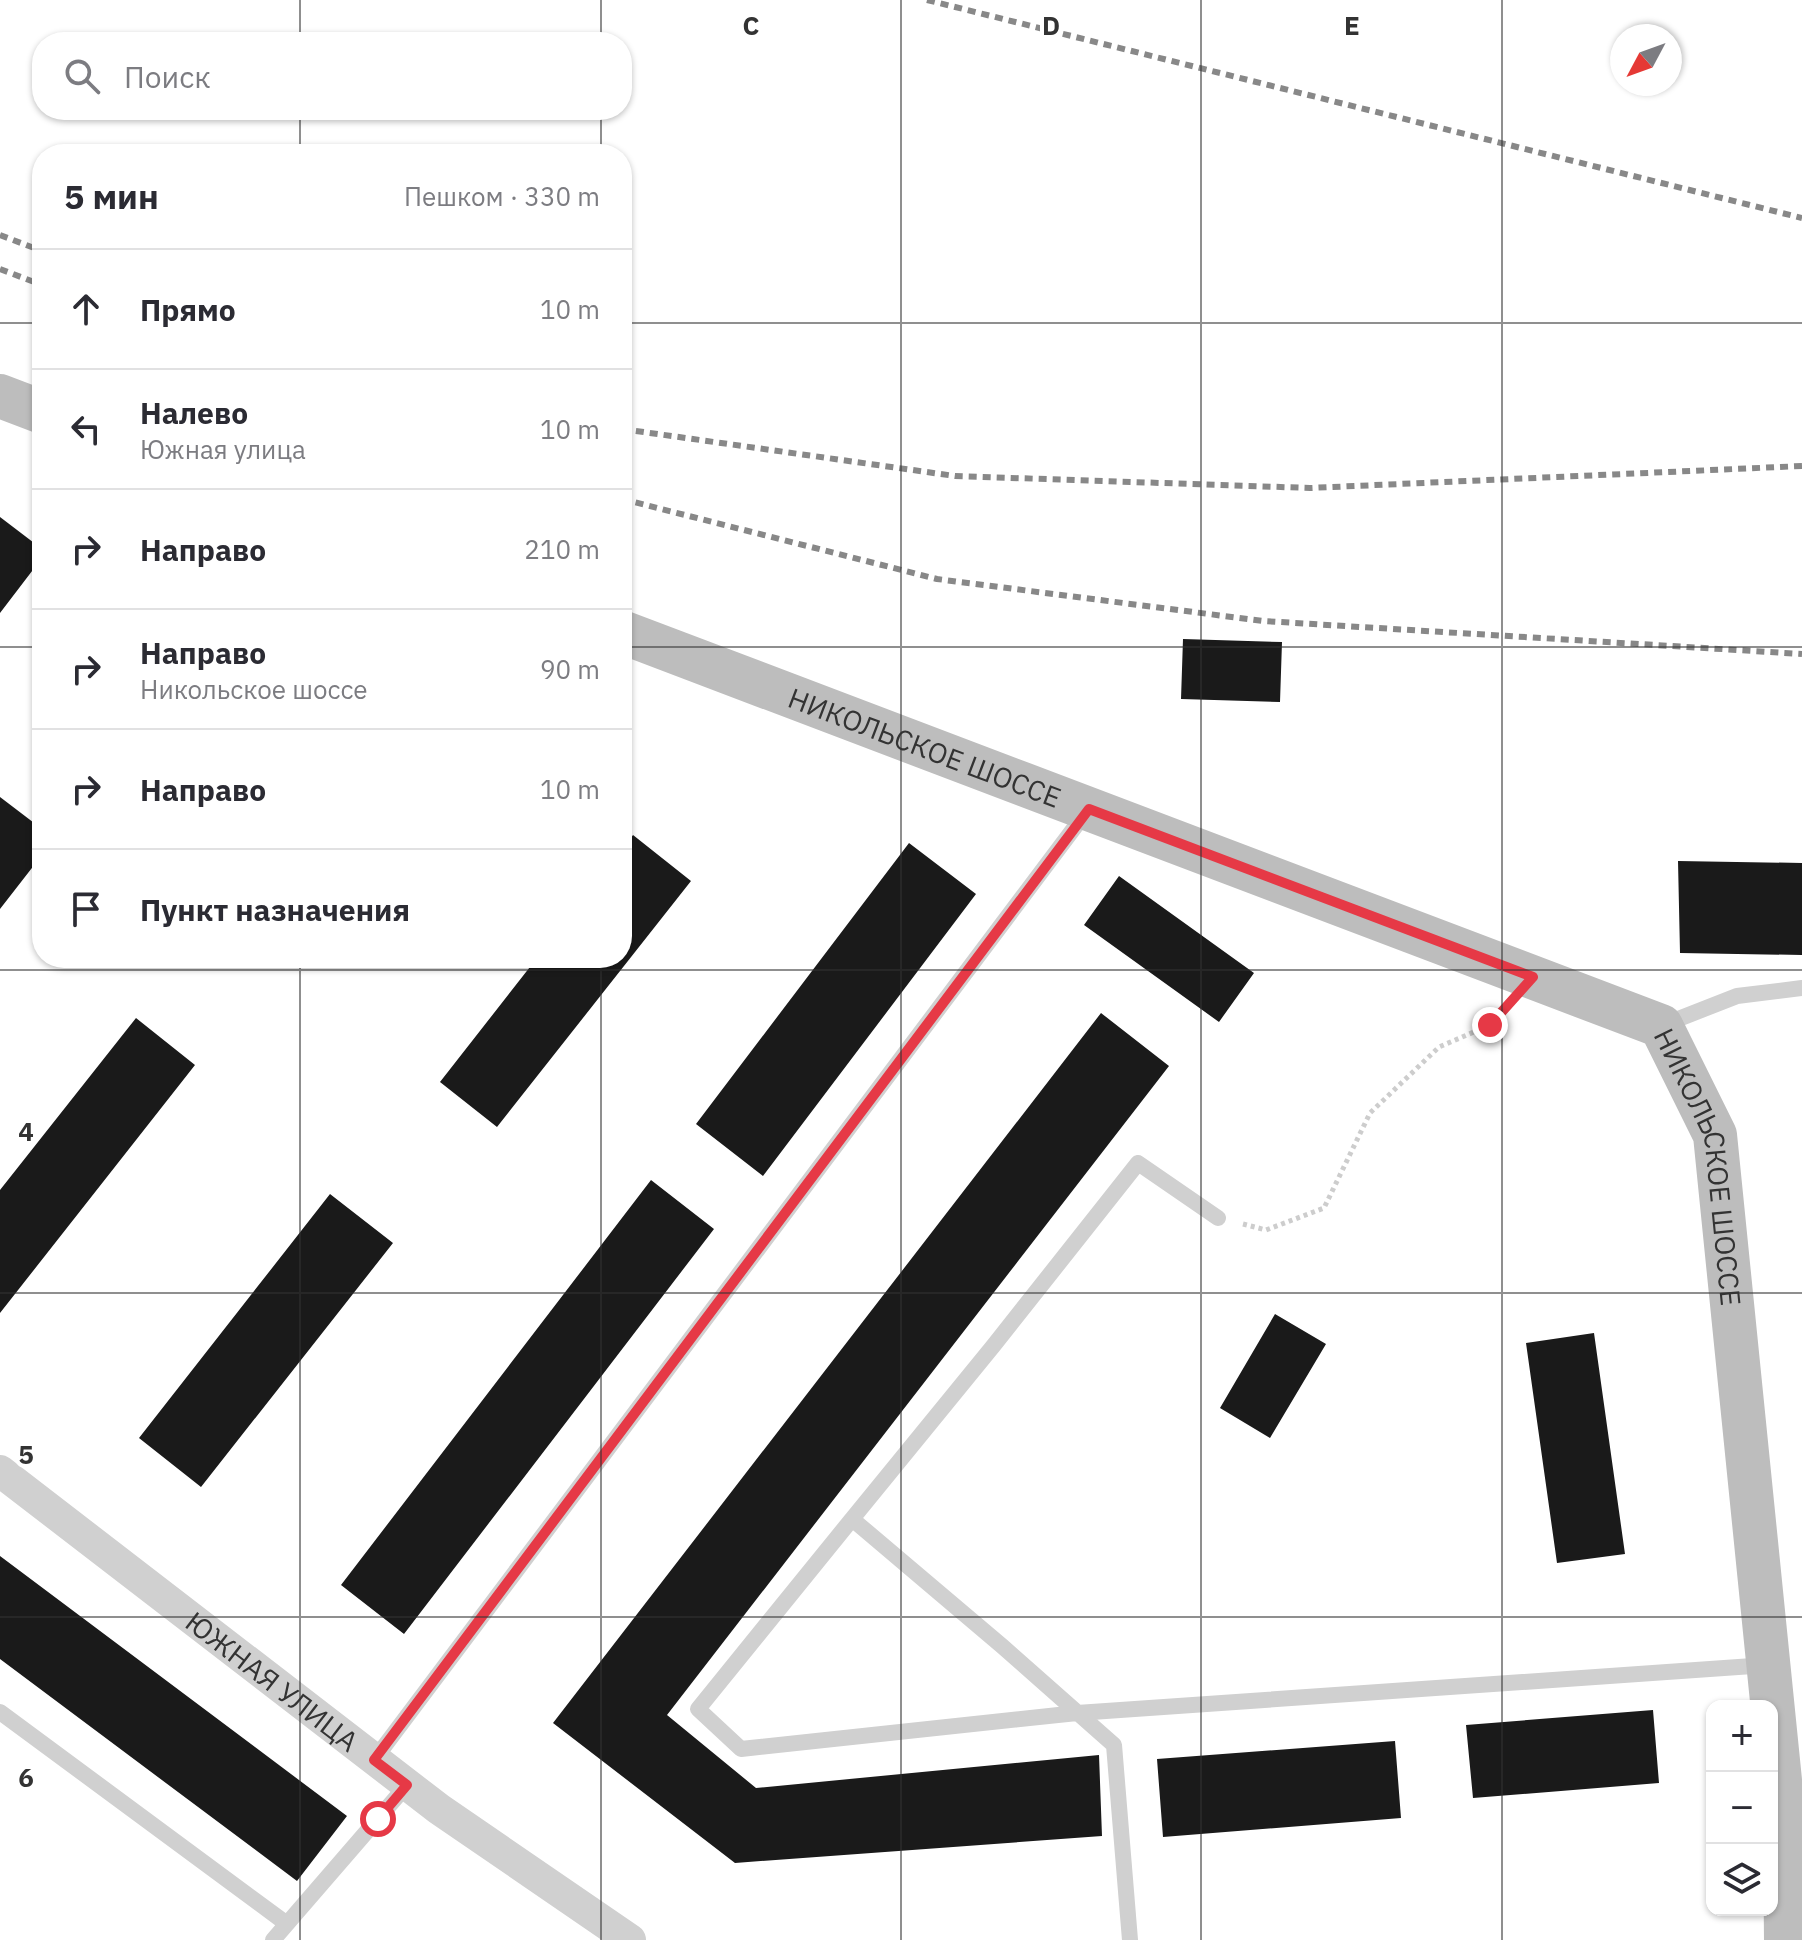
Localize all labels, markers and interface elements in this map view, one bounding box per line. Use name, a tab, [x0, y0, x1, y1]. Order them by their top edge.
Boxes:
text: C	[743, 8, 760, 42]
text: D	[1042, 8, 1060, 42]
text: E	[1344, 8, 1360, 42]
north arrow	[1610, 24, 1682, 96]
search box	[32, 32, 632, 120]
icon: search	[60, 54, 104, 98]
text: Поиск	[124, 57, 211, 96]
text: 5 мин	[64, 174, 159, 218]
text: Пешком · 330 m	[404, 179, 600, 213]
icon: ahead	[64, 287, 108, 331]
text: Прямо	[140, 290, 236, 329]
text: 10 m	[540, 292, 600, 326]
text: Налево	[140, 393, 248, 432]
icon: left	[64, 407, 108, 451]
text: 10 m	[540, 412, 600, 446]
text: Южная улица	[140, 432, 306, 466]
icon: right	[64, 527, 108, 571]
text: Направо	[140, 530, 266, 569]
text: 210 m	[524, 532, 600, 566]
text: Направо	[140, 633, 266, 672]
icon: right	[64, 647, 108, 691]
text: 90 m	[540, 652, 600, 686]
text: Никольское шоссе	[140, 672, 368, 706]
street label: НИКОЛЬСКОЕ ШОССЕ	[783, 678, 1067, 815]
icon: right	[64, 767, 108, 811]
text: Направо	[140, 770, 266, 809]
text: 10 m	[540, 772, 600, 806]
icon: arrive	[64, 887, 108, 931]
text: Пункт назначения	[140, 890, 410, 929]
route end	[1472, 1007, 1508, 1043]
street label: НИКОЛЬСКОЕ ШОССЕ	[1646, 1022, 1751, 1308]
text: 4	[18, 1114, 34, 1148]
text: 5	[18, 1437, 34, 1471]
street label: ЮЖНАЯ УЛИЦА	[179, 1603, 366, 1759]
map controls	[1706, 1700, 1778, 1916]
button: +	[1706, 1700, 1778, 1772]
text: 6	[18, 1760, 34, 1794]
button: −	[1706, 1772, 1778, 1844]
route start	[360, 1801, 396, 1837]
button: layers	[1706, 1844, 1778, 1916]

